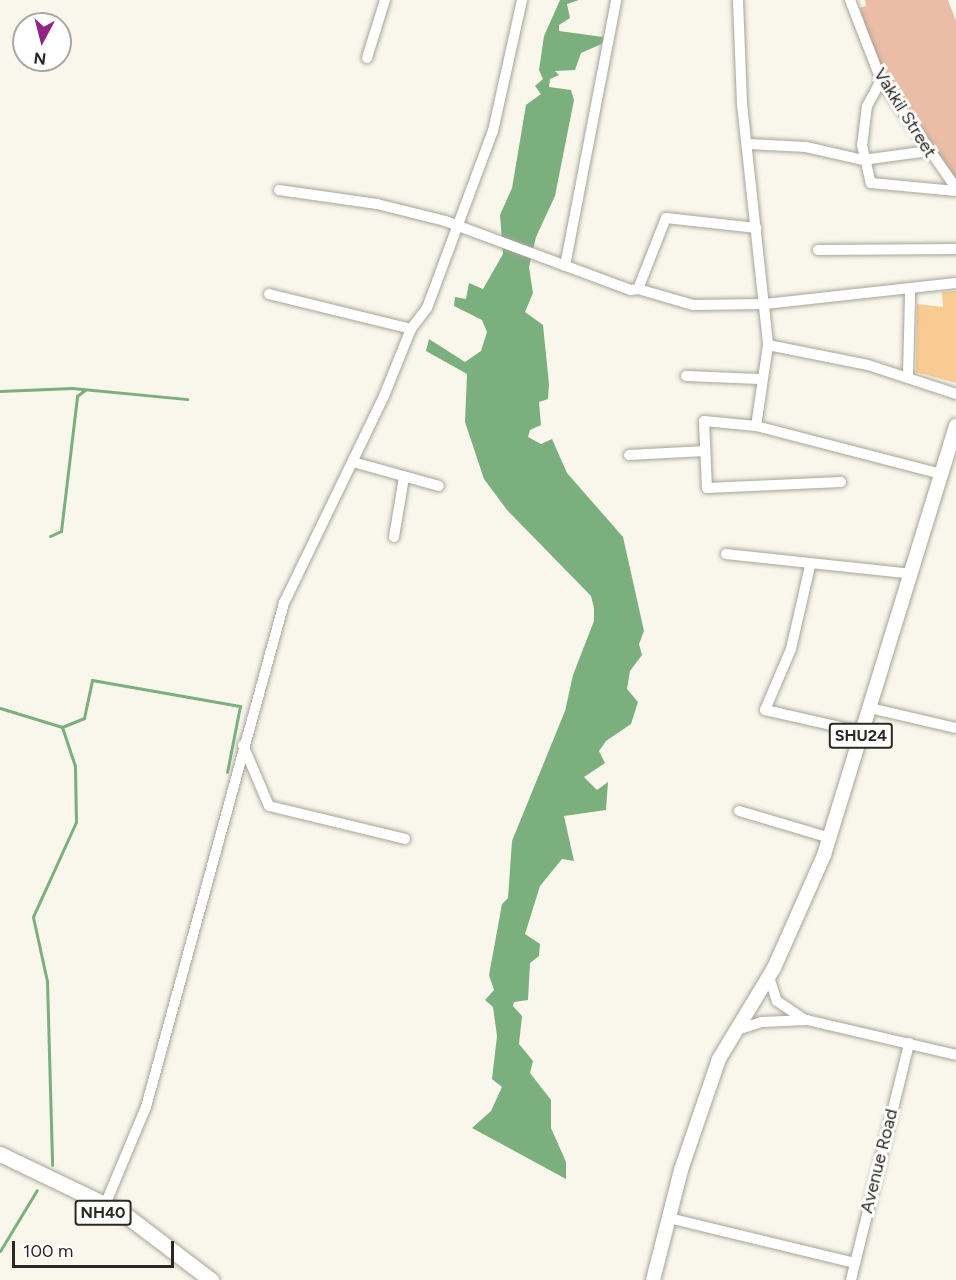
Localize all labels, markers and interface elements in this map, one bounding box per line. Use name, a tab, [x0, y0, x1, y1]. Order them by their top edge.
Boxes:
north arrow	[12, 12, 72, 72]
text: N	[33, 48, 47, 69]
street label: Vakkil Street	[869, 64, 941, 162]
road number: SHU24	[828, 723, 894, 749]
street label: Avenue Road	[856, 1107, 902, 1215]
road number: NH40	[74, 1200, 132, 1226]
scale bar	[15, 1229, 177, 1267]
text: 100 m	[23, 1240, 73, 1262]

